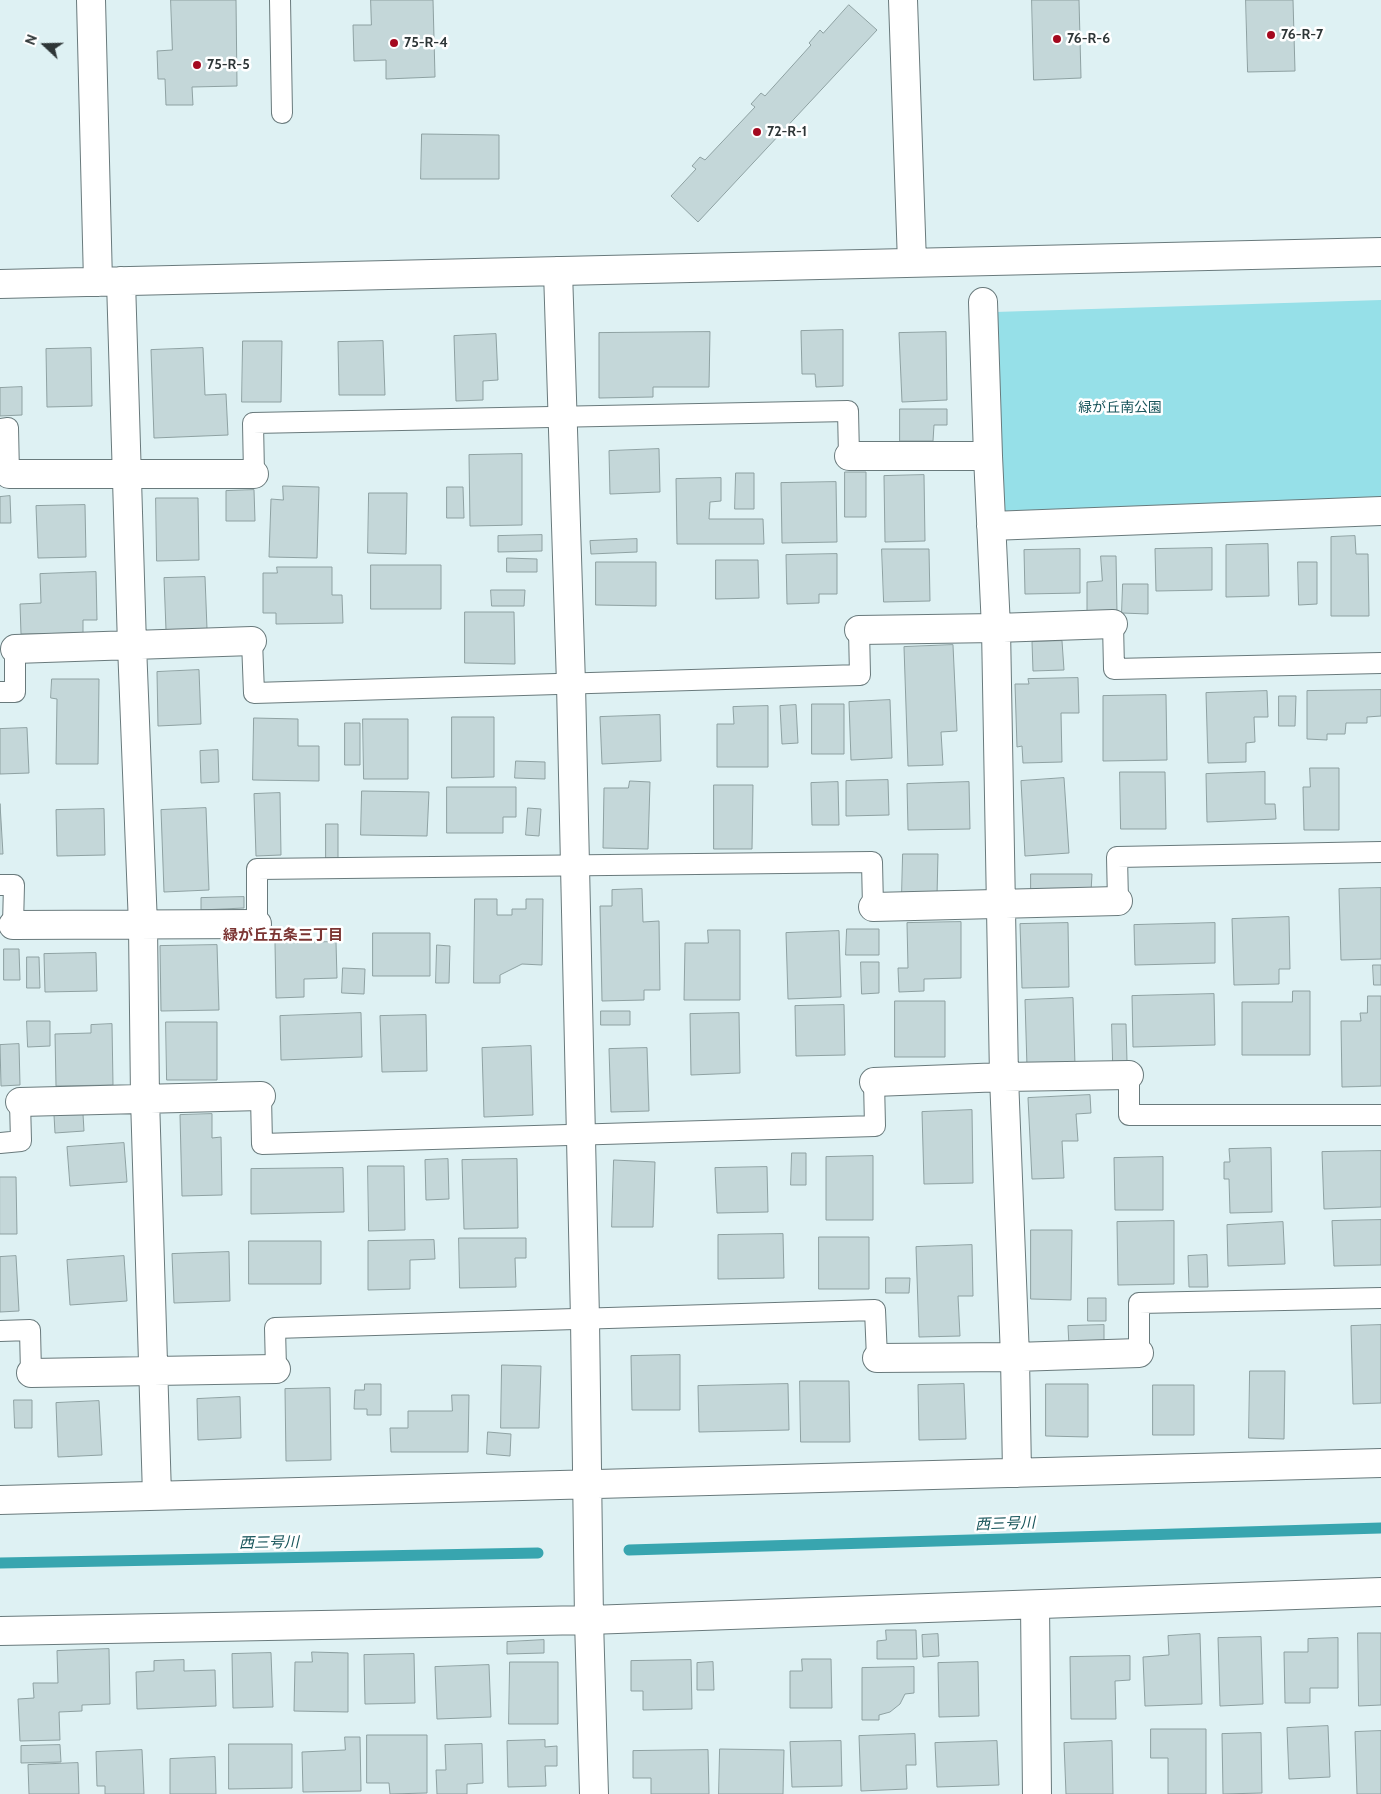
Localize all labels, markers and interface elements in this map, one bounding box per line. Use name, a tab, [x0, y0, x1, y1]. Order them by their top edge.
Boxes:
north arrow	[20, 20, 70, 70]
place label: 76-R-7	[1281, 27, 1323, 43]
marker: 76-R-7	[1265, 29, 1277, 41]
place label: 76-R-6	[1067, 31, 1110, 47]
text: N	[21, 32, 41, 47]
marker: 76-R-6	[1051, 33, 1063, 45]
place label: 75-R-4	[404, 35, 448, 51]
marker: 75-R-4	[388, 37, 400, 49]
place label: 75-R-5	[207, 57, 250, 73]
marker: 75-R-5	[191, 59, 203, 71]
place label: 72-R-1	[767, 124, 807, 140]
marker: 72-R-1	[751, 126, 763, 138]
park label: 緑が丘南公園	[1078, 400, 1162, 416]
district label: 緑が丘五条三丁目	[223, 927, 343, 945]
water label: 西三号川	[975, 1514, 1035, 1534]
water label: 西三号川	[239, 1533, 299, 1553]

